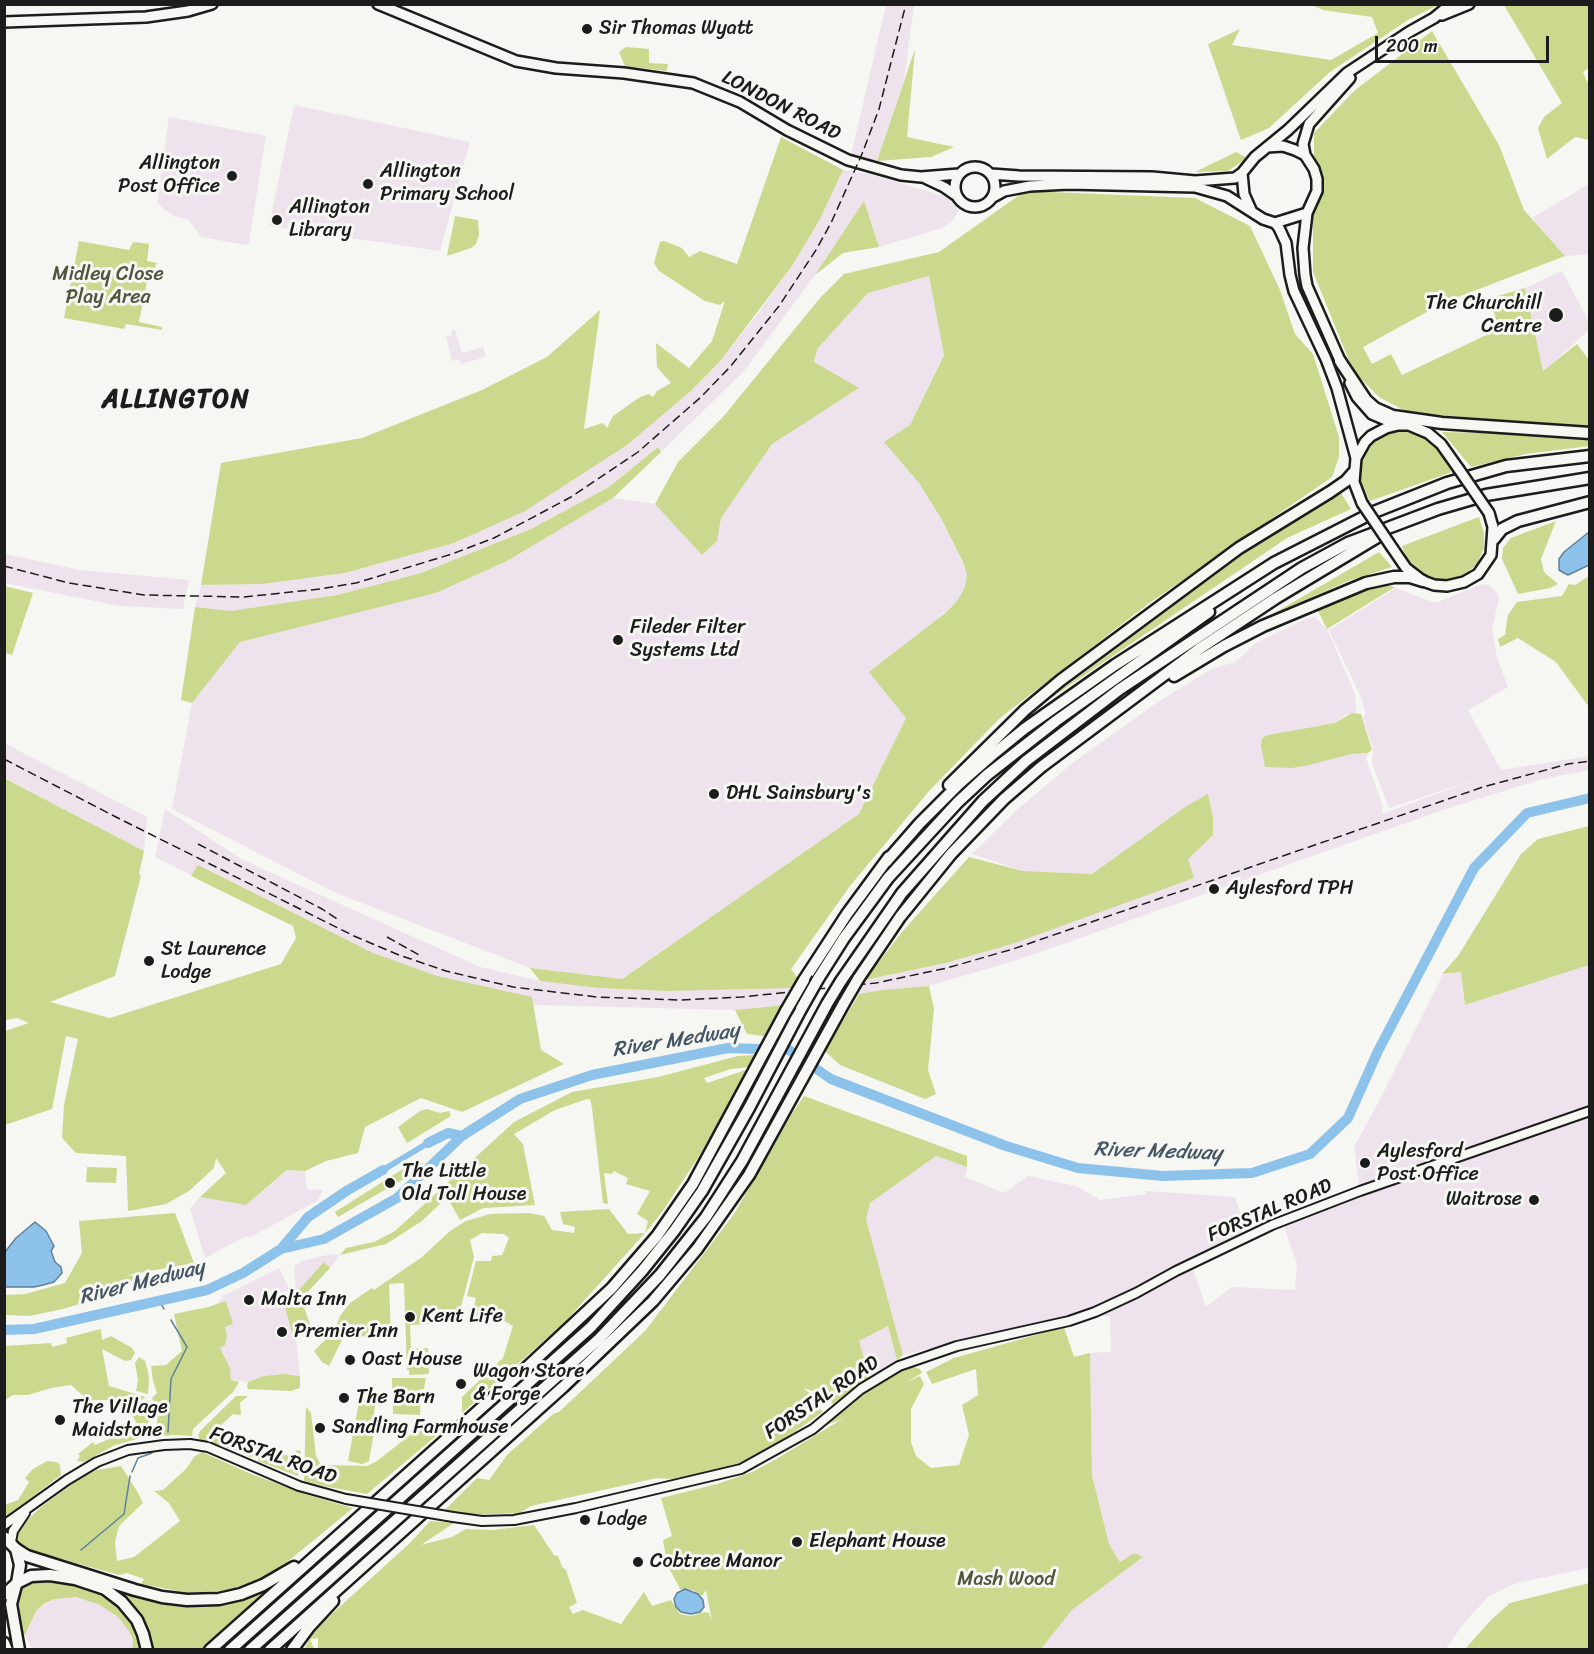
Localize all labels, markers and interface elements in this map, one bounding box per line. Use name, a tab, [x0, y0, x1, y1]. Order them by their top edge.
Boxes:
place label: Sir Thomas Wyatt	[599, 17, 753, 41]
marker: Sir Thomas Wyatt	[580, 22, 594, 36]
scale bar	[1378, 24, 1552, 62]
text: 200 m	[1386, 30, 1438, 62]
street label: LONDON ROAD	[718, 66, 844, 146]
place label: Allington Post Office	[118, 152, 220, 199]
place label: Allington Primary School	[380, 160, 514, 207]
marker: Allington Post Office	[225, 169, 239, 183]
marker: Allington Primary School	[361, 177, 375, 191]
place label: Allington Library	[289, 196, 370, 243]
marker: Allington Library	[270, 213, 284, 227]
park label: Midley Close Play Area	[52, 263, 164, 310]
place label: The Churchill Centre	[1426, 292, 1542, 339]
marker: The Churchill Centre	[1547, 306, 1565, 324]
district label: ALLINGTON	[103, 384, 249, 416]
place label: Fileder Filter Systems Ltd	[630, 616, 745, 663]
marker: Fileder Filter Systems Ltd	[611, 633, 625, 647]
place label: DHL Sainsbury's	[726, 782, 870, 806]
marker: DHL Sainsbury's	[707, 787, 721, 801]
place label: Aylesford TPH	[1226, 877, 1354, 901]
marker: Aylesford TPH	[1207, 882, 1221, 896]
place label: St Laurence Lodge	[161, 938, 266, 985]
marker: St Laurence Lodge	[142, 954, 156, 968]
water label: River Medway	[611, 1019, 741, 1063]
water label: River Medway	[1094, 1137, 1222, 1167]
place label: Aylesford Post Office	[1377, 1140, 1479, 1187]
marker: Aylesford Post Office	[1358, 1156, 1372, 1170]
place label: The Little Old Toll House	[402, 1160, 526, 1207]
street label: FORSTAL ROAD	[1204, 1174, 1336, 1248]
marker: The Little Old Toll House	[383, 1176, 397, 1190]
place label: Waitrose	[1446, 1188, 1522, 1212]
marker: Waitrose	[1527, 1193, 1541, 1207]
water label: River Medway	[77, 1255, 207, 1311]
place label: Malta Inn	[261, 1288, 347, 1312]
marker: Malta Inn	[242, 1293, 256, 1307]
place label: Kent Life	[422, 1305, 503, 1329]
marker: Kent Life	[403, 1310, 417, 1324]
place label: Premier Inn	[294, 1320, 398, 1344]
marker: Premier Inn	[275, 1325, 289, 1339]
place label: Oast House	[362, 1348, 462, 1372]
street label: FORSTAL ROAD	[760, 1351, 884, 1445]
marker: Oast House	[343, 1353, 357, 1367]
place label: Wagon Store & Forge	[473, 1360, 585, 1407]
marker: Wagon Store & Forge	[454, 1377, 468, 1391]
place label: The Barn	[356, 1386, 435, 1410]
marker: The Barn	[337, 1391, 351, 1405]
place label: The Village Maidstone	[72, 1396, 168, 1443]
marker: The Village Maidstone	[53, 1413, 67, 1427]
place label: Sandling Farmhouse	[332, 1416, 509, 1440]
marker: Sandling Farmhouse	[313, 1421, 327, 1435]
street label: FORSTAL ROAD	[206, 1422, 340, 1490]
place label: Lodge	[597, 1508, 647, 1532]
marker: Lodge	[578, 1513, 592, 1527]
place label: Elephant House	[809, 1530, 946, 1554]
marker: Elephant House	[790, 1535, 804, 1549]
place label: Cobtree Manor	[650, 1550, 781, 1574]
marker: Cobtree Manor	[631, 1555, 645, 1569]
park label: Mash Wood	[957, 1568, 1055, 1592]

